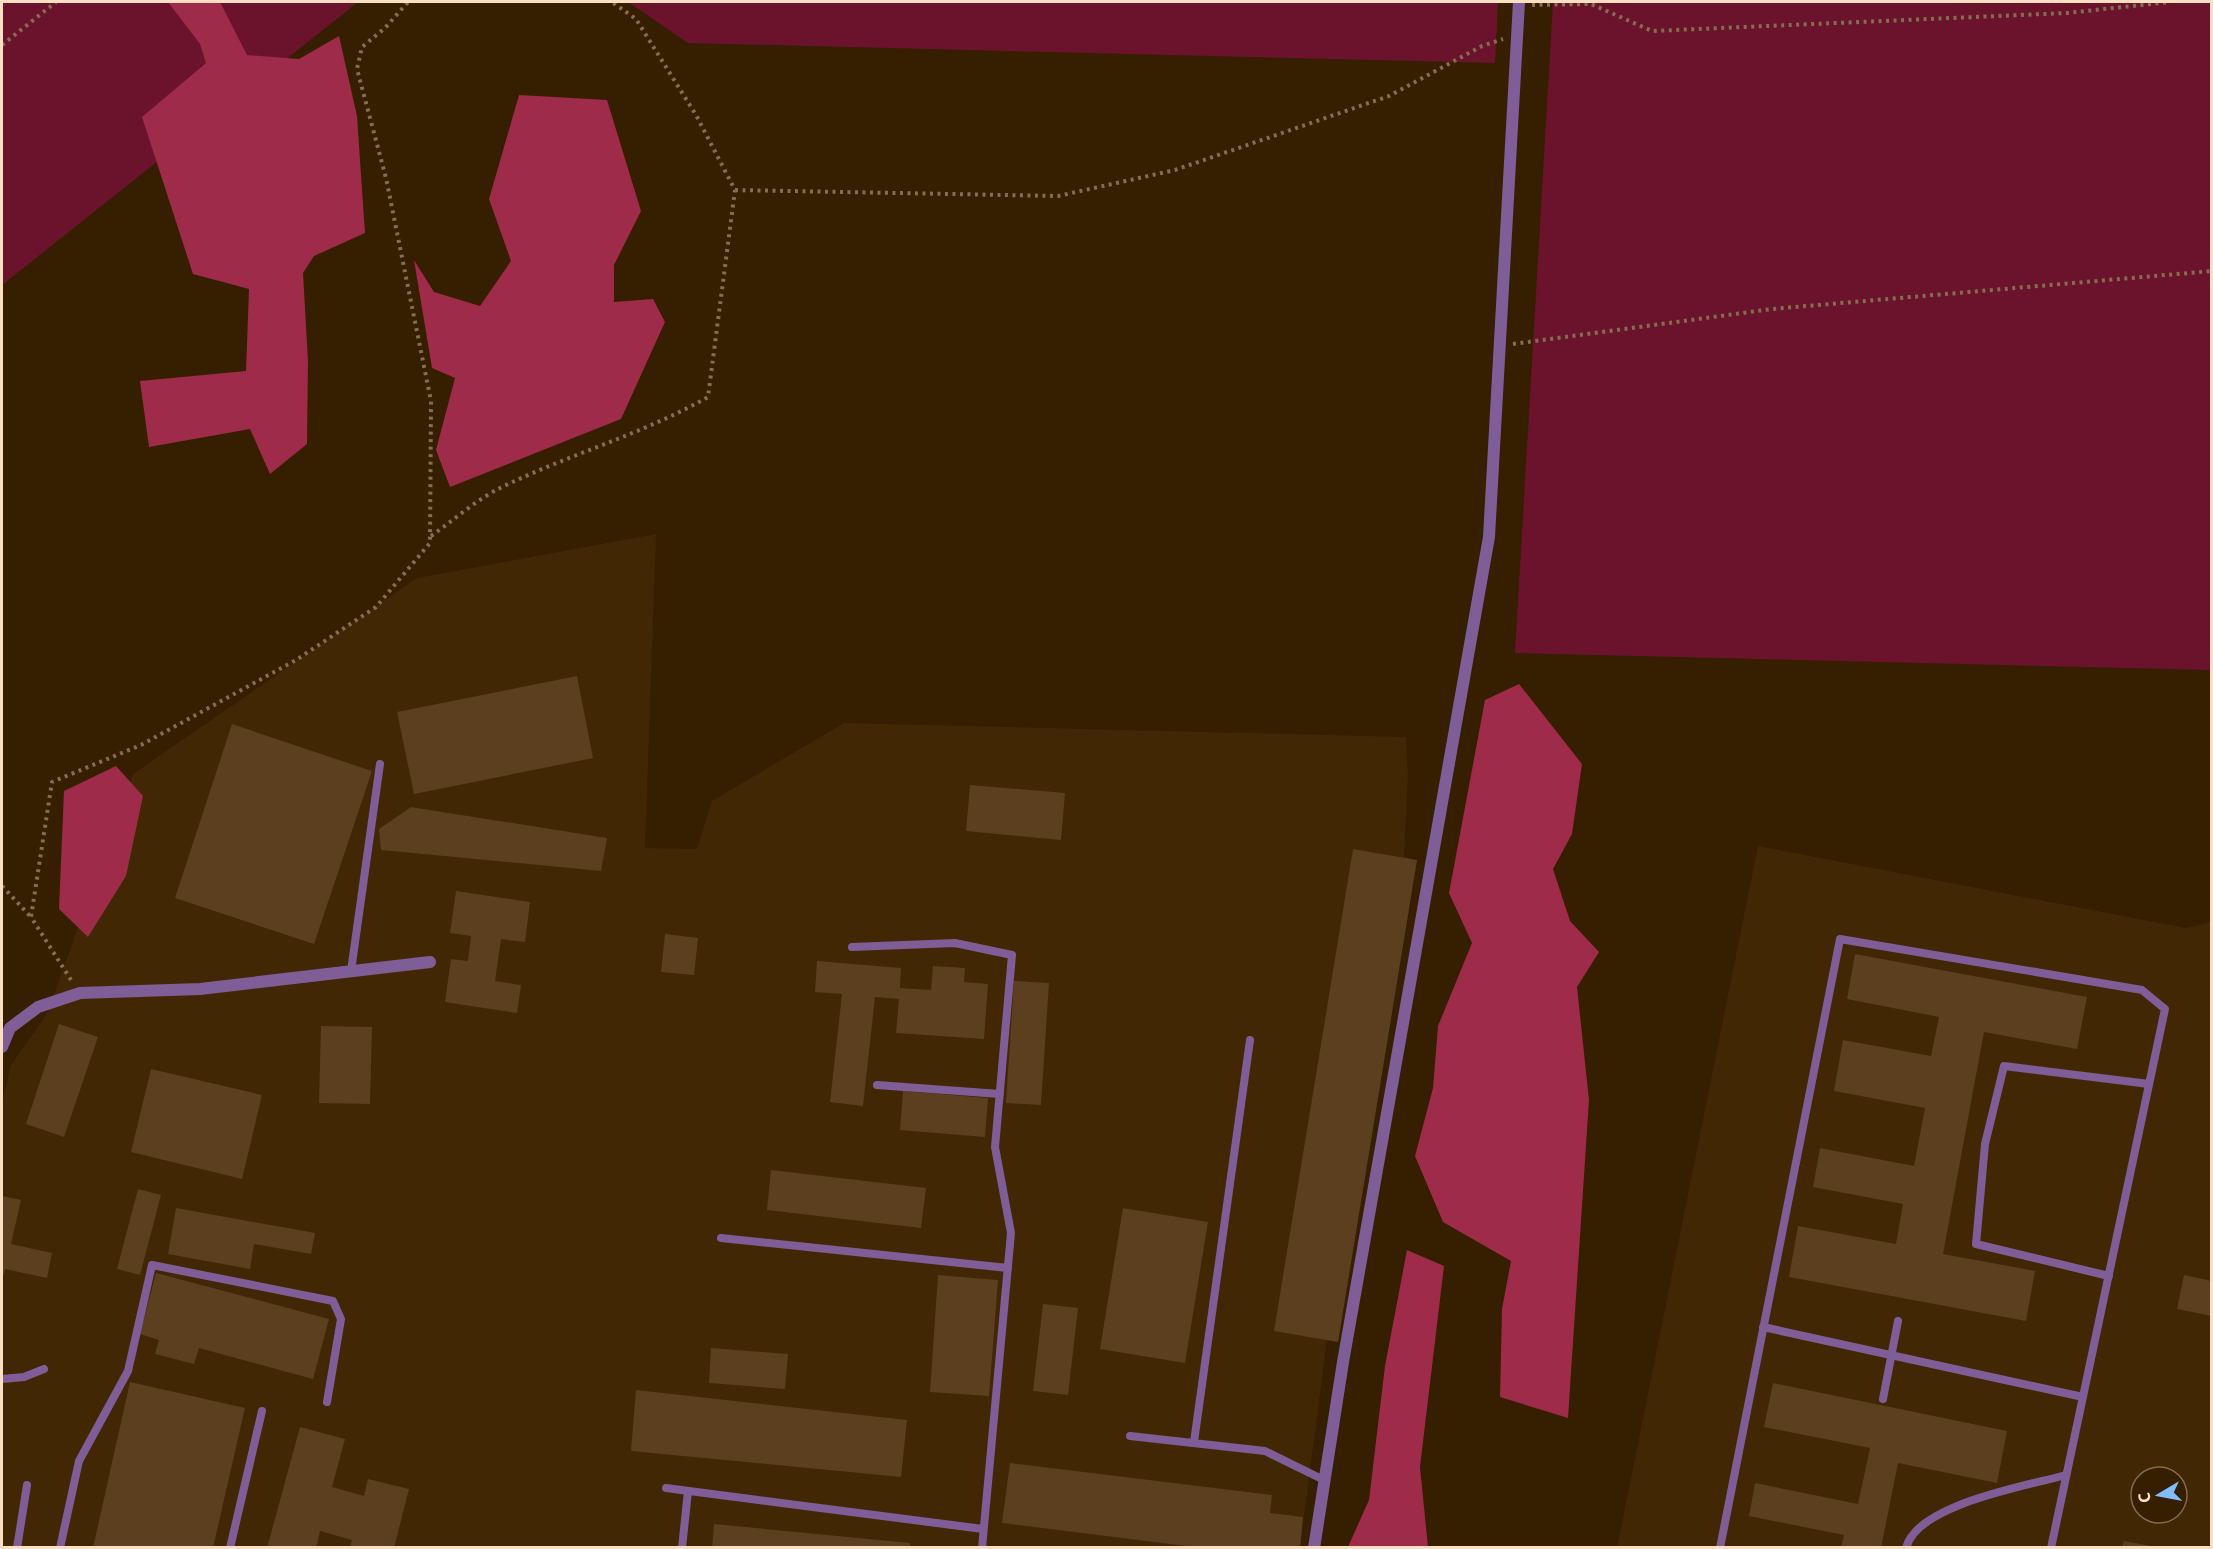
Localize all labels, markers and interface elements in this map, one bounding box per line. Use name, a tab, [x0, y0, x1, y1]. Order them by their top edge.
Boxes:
north arrow	[2129, 1465, 2189, 1525]
text: С	[2132, 1491, 2156, 1505]

